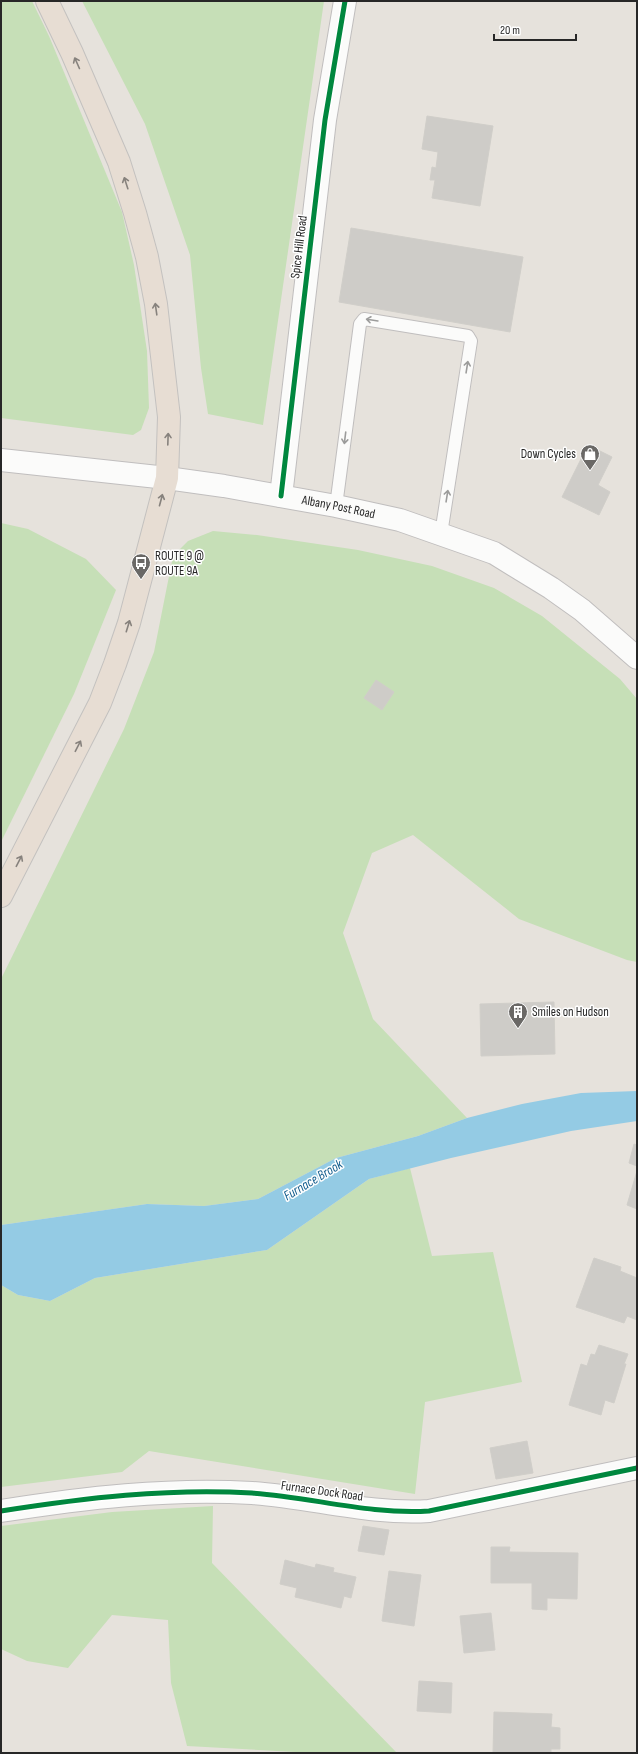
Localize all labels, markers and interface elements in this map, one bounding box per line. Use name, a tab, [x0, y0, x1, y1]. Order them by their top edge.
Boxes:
scale bar	[494, 16, 576, 42]
text: 20 m	[500, 23, 520, 38]
one-way arrow	[73, 57, 80, 69]
one-way arrow	[122, 177, 129, 190]
street label: Spice Hill Road	[287, 215, 311, 279]
one-way arrow	[152, 303, 160, 316]
one-way arrow	[366, 316, 379, 324]
one-way arrow	[463, 361, 471, 374]
one-way arrow	[341, 432, 349, 445]
one-way arrow	[164, 433, 172, 446]
shop icon: Down Cycles	[579, 443, 601, 471]
place label: Down Cycles	[521, 446, 576, 462]
one-way arrow	[443, 490, 451, 503]
street label: Albany Post Road	[300, 492, 377, 522]
one-way arrow	[158, 494, 165, 507]
place label: ROUTE 9 @ ROUTE 9A	[155, 548, 204, 579]
bus stop icon: ROUTE 9 @ ROUTE 9A	[130, 552, 152, 580]
one-way arrow	[125, 619, 132, 632]
one-way arrow	[75, 740, 82, 752]
one-way arrow	[16, 855, 23, 867]
building icon: Smiles on Hudson	[507, 1001, 529, 1029]
place label: Smiles on Hudson	[532, 1004, 609, 1020]
water label: Furnace Brook	[280, 1155, 346, 1204]
street label: Furnace Dock Road	[280, 1477, 364, 1505]

